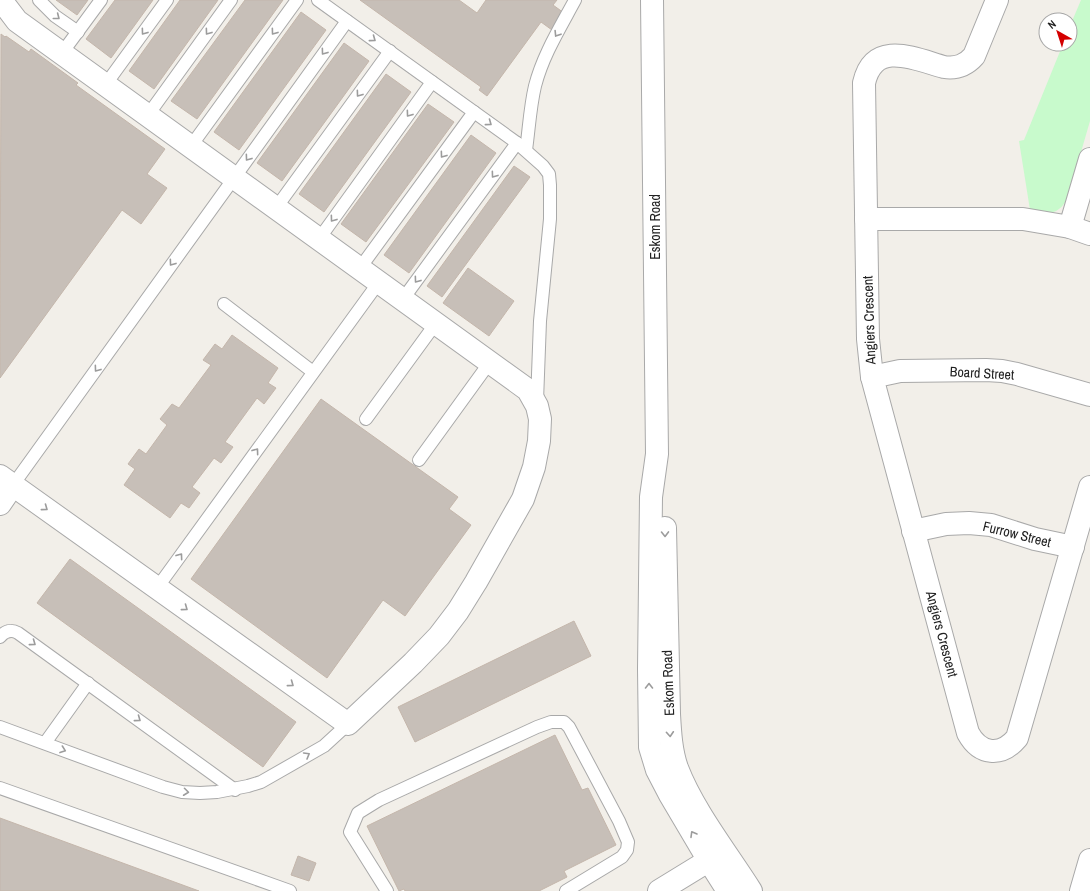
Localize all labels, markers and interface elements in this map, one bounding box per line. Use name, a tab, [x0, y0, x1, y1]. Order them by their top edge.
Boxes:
north arrow	[1038, 12, 1078, 52]
one-way arrow	[53, 13, 60, 20]
text: N	[1045, 17, 1059, 32]
one-way arrow	[142, 27, 149, 34]
one-way arrow	[206, 27, 213, 34]
one-way arrow	[272, 27, 279, 34]
one-way arrow	[554, 30, 561, 37]
one-way arrow	[368, 34, 375, 41]
one-way arrow	[322, 48, 329, 55]
one-way arrow	[357, 90, 364, 97]
one-way arrow	[407, 109, 414, 116]
one-way arrow	[485, 118, 492, 125]
one-way arrow	[440, 151, 447, 158]
one-way arrow	[246, 153, 253, 160]
one-way arrow	[492, 170, 499, 177]
street label: Eskom Road	[646, 194, 664, 260]
one-way arrow	[330, 215, 338, 222]
one-way arrow	[170, 259, 177, 266]
street label: Angiers Crescent	[858, 275, 880, 366]
one-way arrow	[415, 276, 422, 283]
street label: Board Street	[949, 362, 1015, 384]
one-way arrow	[94, 365, 101, 372]
one-way arrow	[251, 448, 259, 455]
one-way arrow	[41, 503, 48, 511]
street label: Furrow Street	[981, 517, 1053, 551]
one-way arrow	[661, 531, 669, 537]
one-way arrow	[175, 554, 182, 561]
street label: Angiers Crescent	[922, 588, 962, 679]
one-way arrow	[181, 603, 188, 611]
one-way arrow	[28, 638, 35, 645]
street label: Eskom Road	[658, 650, 678, 716]
one-way arrow	[286, 679, 293, 686]
one-way arrow	[645, 683, 653, 689]
one-way arrow	[134, 715, 141, 722]
one-way arrow	[666, 731, 675, 737]
one-way arrow	[59, 745, 66, 753]
one-way arrow	[303, 753, 310, 760]
one-way arrow	[183, 787, 189, 796]
one-way arrow	[690, 831, 698, 838]

